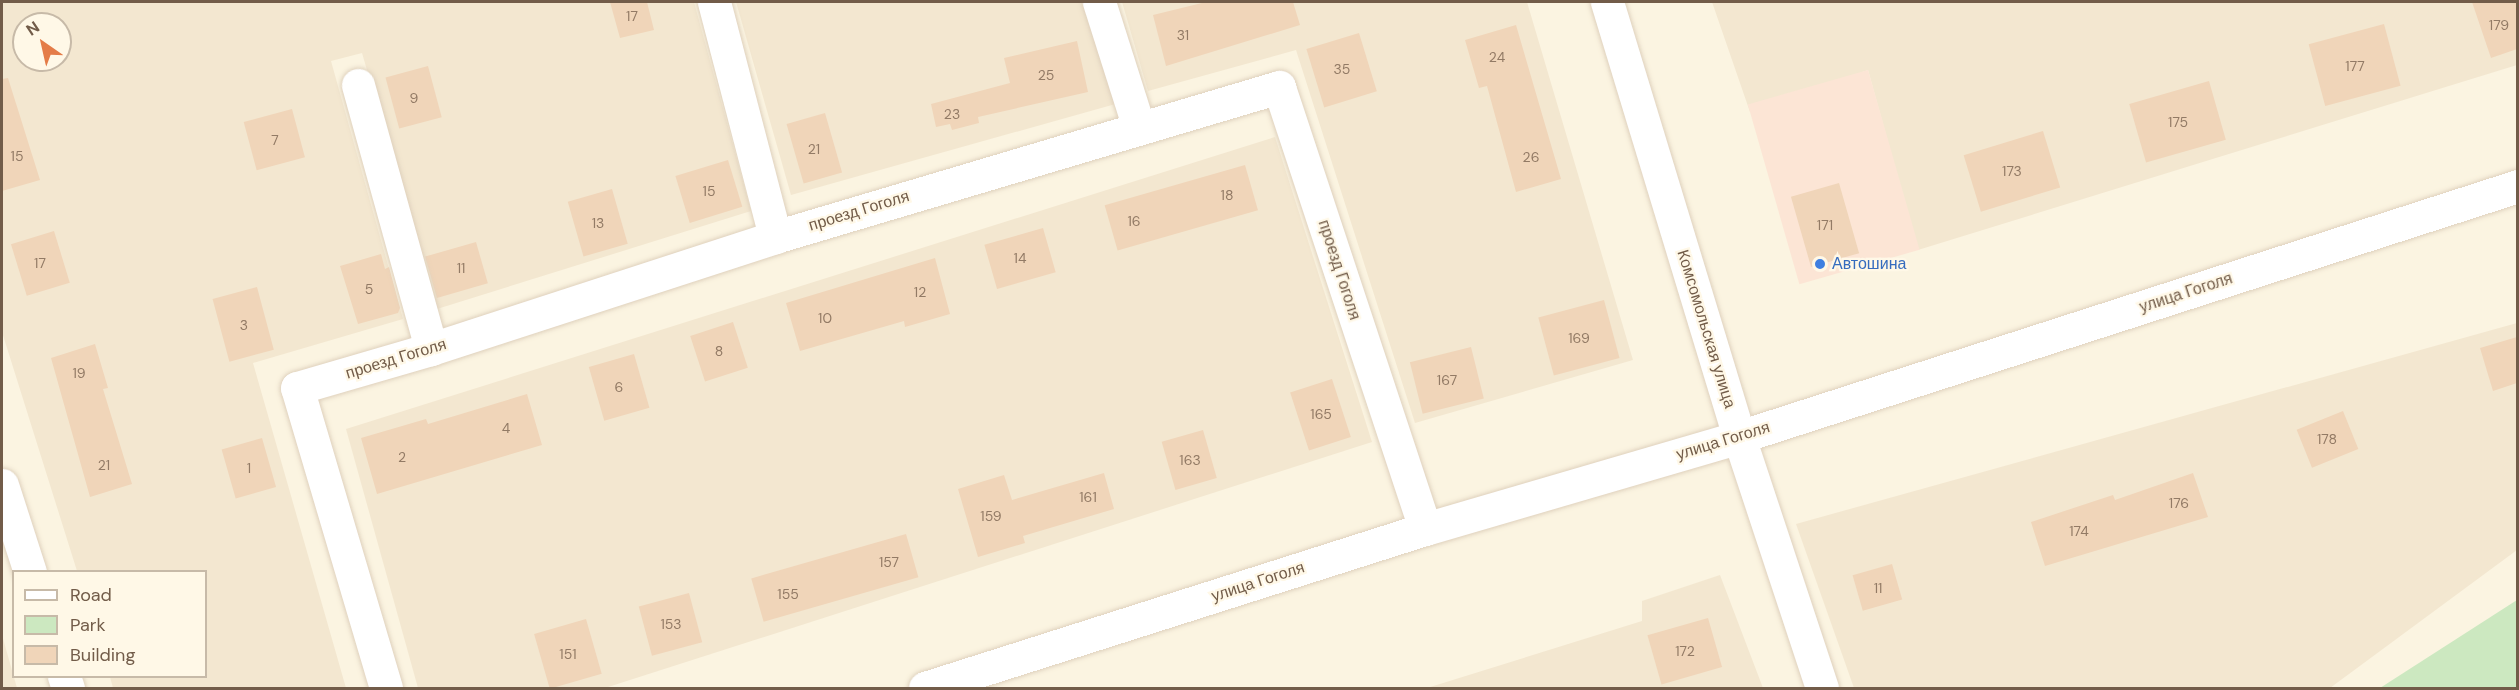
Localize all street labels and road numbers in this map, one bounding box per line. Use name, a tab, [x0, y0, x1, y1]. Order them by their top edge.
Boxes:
street label: проезд Гоголя	[806, 187, 912, 235]
street label: проезд Гоголя	[1314, 218, 1364, 322]
street label: Комсомольская улица	[1673, 247, 1739, 411]
street label: улица Гоголя	[2137, 269, 2235, 317]
street label: проезд Гоголя	[343, 335, 449, 383]
street label: улица Гоголя	[1674, 418, 1772, 464]
street label: улица Гоголя	[1209, 558, 1307, 606]

